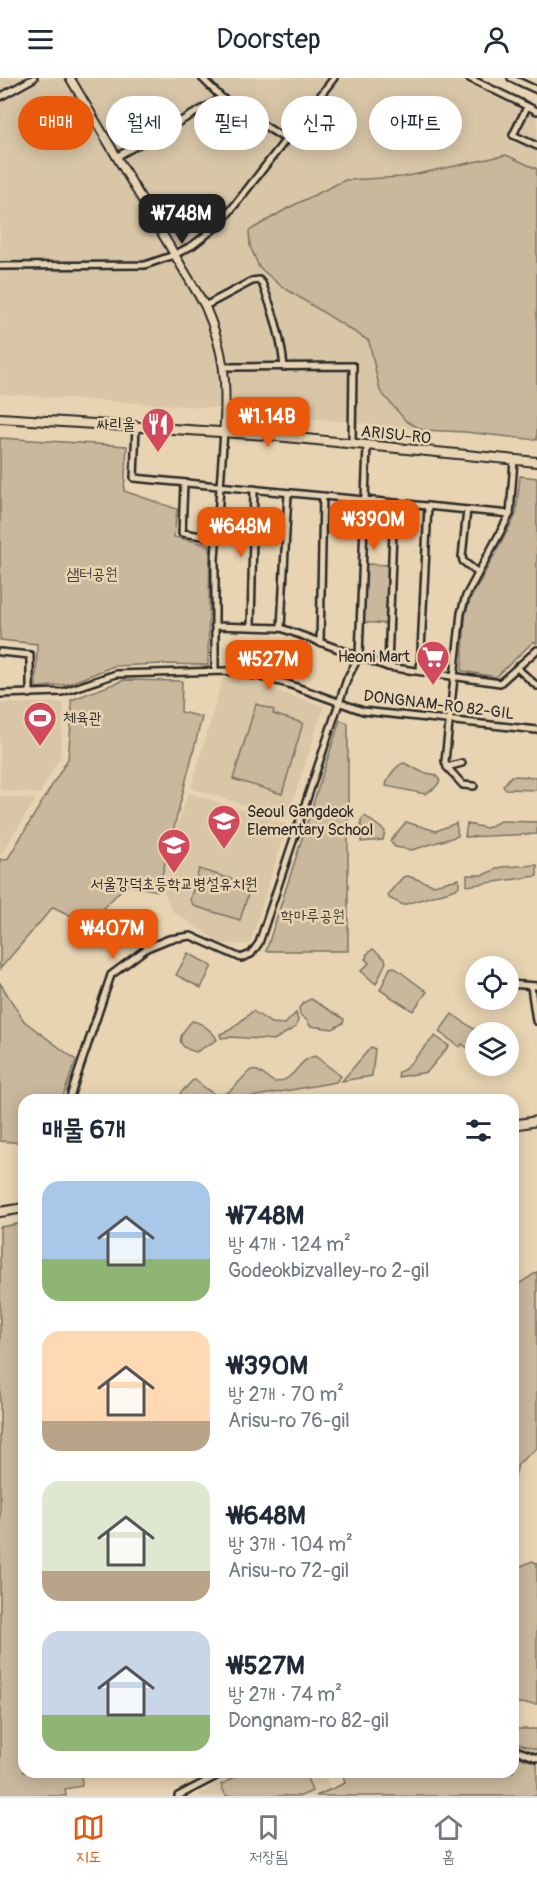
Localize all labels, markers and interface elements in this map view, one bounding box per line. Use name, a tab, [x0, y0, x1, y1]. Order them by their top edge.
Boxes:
icon: menu	[24, 23, 57, 56]
text: Doorstep	[216, 23, 321, 56]
icon: person	[480, 23, 513, 56]
chip: 매매	[18, 96, 94, 150]
chip: 월세	[106, 96, 182, 150]
chip: 필터	[194, 96, 269, 150]
chip: 신규	[281, 96, 357, 150]
chip: 아파트	[369, 96, 462, 150]
pin: ₩748M	[140, 194, 224, 245]
text: ₩748M	[153, 201, 211, 226]
pin: ₩1.14B	[219, 397, 317, 448]
text: ₩1.14B	[241, 404, 295, 429]
restaurant icon: 싸리울	[140, 406, 176, 453]
place label: 싸리울	[96, 414, 135, 434]
street label: ARISU-RO	[360, 421, 432, 449]
pin: ₩390M	[332, 500, 416, 551]
pin: ₩648M	[199, 507, 283, 558]
text: ₩390M	[343, 507, 405, 532]
text: ₩648M	[211, 514, 271, 539]
park label: 샘터공원	[66, 564, 118, 584]
supermarket icon: Heoni Mart	[415, 639, 451, 686]
pin: ₩527M	[227, 640, 311, 691]
text: ₩527M	[240, 647, 299, 672]
place label: Heoni Mart	[338, 647, 411, 667]
street label: DONGNAM-RO 82-GIL	[362, 686, 516, 724]
sports icon: 체육관	[22, 700, 58, 747]
place label: 체육관	[63, 708, 102, 728]
place label: Seoul Gangdeok Elementary School	[247, 802, 373, 840]
school or university icon: Seoul Gangdeok Elementary School	[206, 803, 242, 850]
school or university icon: 서울강덕초등학교병설유치원	[156, 827, 192, 874]
place label: 서울강덕초등학교병설유치원	[90, 874, 258, 894]
park label: 학마루공원	[281, 906, 345, 926]
pin: ₩407M	[71, 909, 155, 960]
text: ₩407M	[82, 916, 144, 941]
map controls	[465, 956, 519, 1076]
button: locate	[465, 956, 519, 1010]
button: layers	[465, 1022, 519, 1076]
text: 매물 6개	[42, 1114, 126, 1146]
icon: filters	[462, 1114, 495, 1147]
text: ₩748M	[228, 1200, 304, 1232]
icon: home	[90, 1205, 162, 1277]
text: 방 4개 · 124 m²	[228, 1232, 351, 1257]
text: Godeokbizvalley-ro 2-gil	[228, 1258, 429, 1283]
text: ₩390M	[228, 1350, 308, 1382]
icon: home	[90, 1355, 162, 1427]
text: 방 2개 · 70 m²	[228, 1382, 344, 1407]
text: Arisu-ro 76-gil	[228, 1408, 350, 1433]
text: ₩648M	[228, 1500, 306, 1532]
icon: home	[90, 1505, 162, 1577]
text: 방 3개 · 104 m²	[228, 1532, 353, 1557]
text: Arisu-ro 72-gil	[228, 1558, 349, 1583]
text: ₩527M	[228, 1650, 305, 1682]
icon: home	[90, 1655, 162, 1727]
text: 방 2개 · 74 m²	[228, 1682, 342, 1707]
text: Dongnam-ro 82-gil	[228, 1708, 389, 1733]
tab: 지도	[72, 1811, 105, 1867]
tab: 저장됨	[249, 1811, 288, 1867]
tab: 홈	[432, 1811, 465, 1867]

